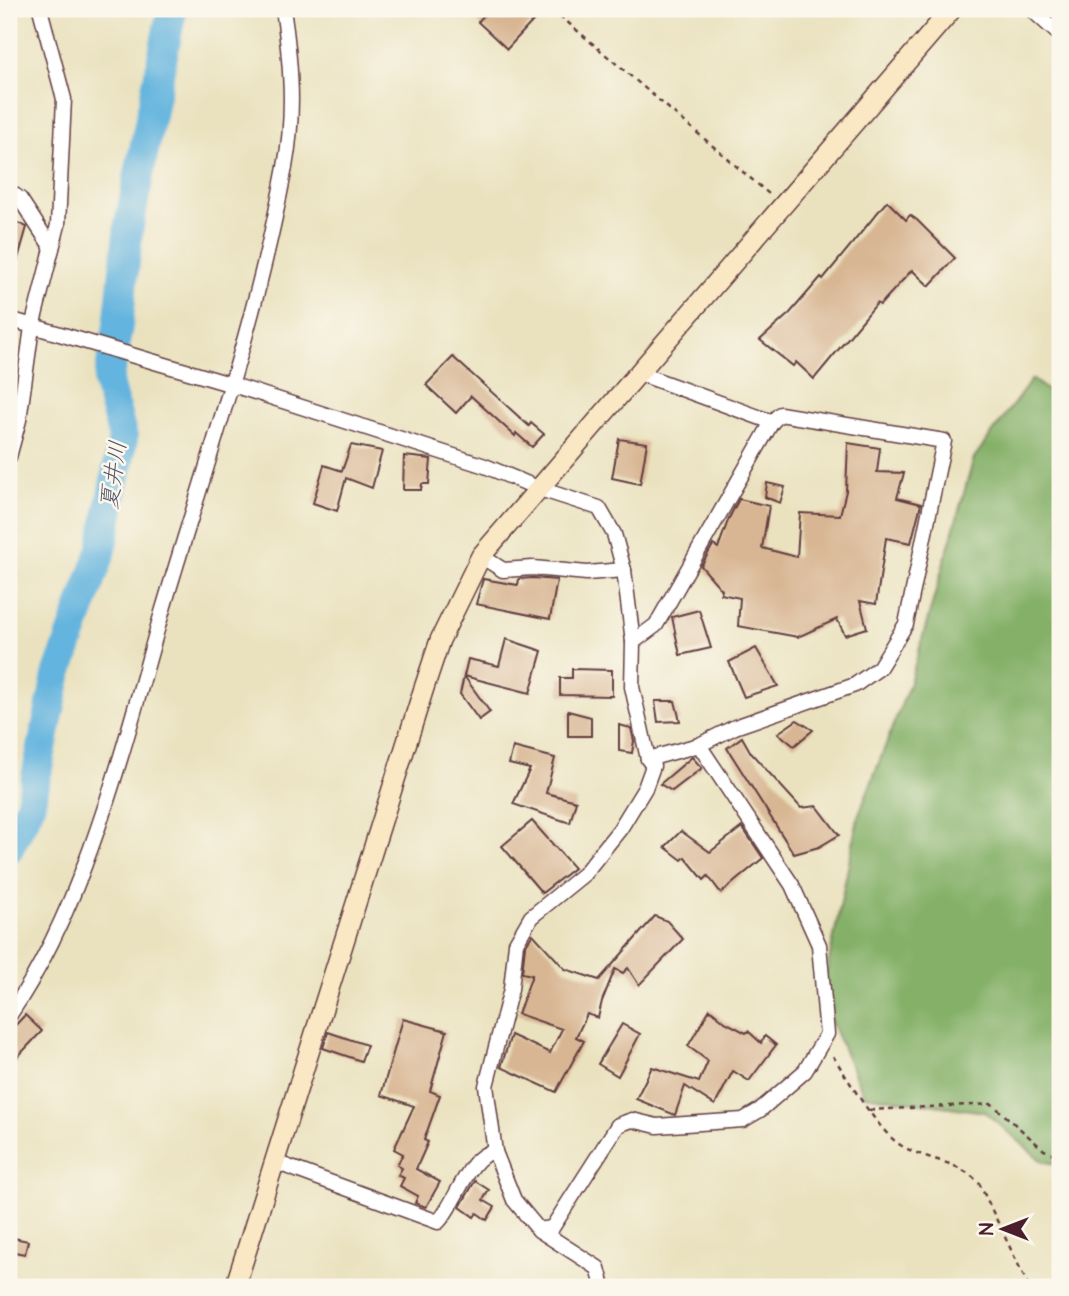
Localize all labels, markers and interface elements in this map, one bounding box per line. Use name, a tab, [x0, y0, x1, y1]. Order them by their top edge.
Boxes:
water label: 夏井川	[93, 439, 135, 511]
north arrow	[968, 1194, 1038, 1264]
text: N	[974, 1223, 1001, 1235]

